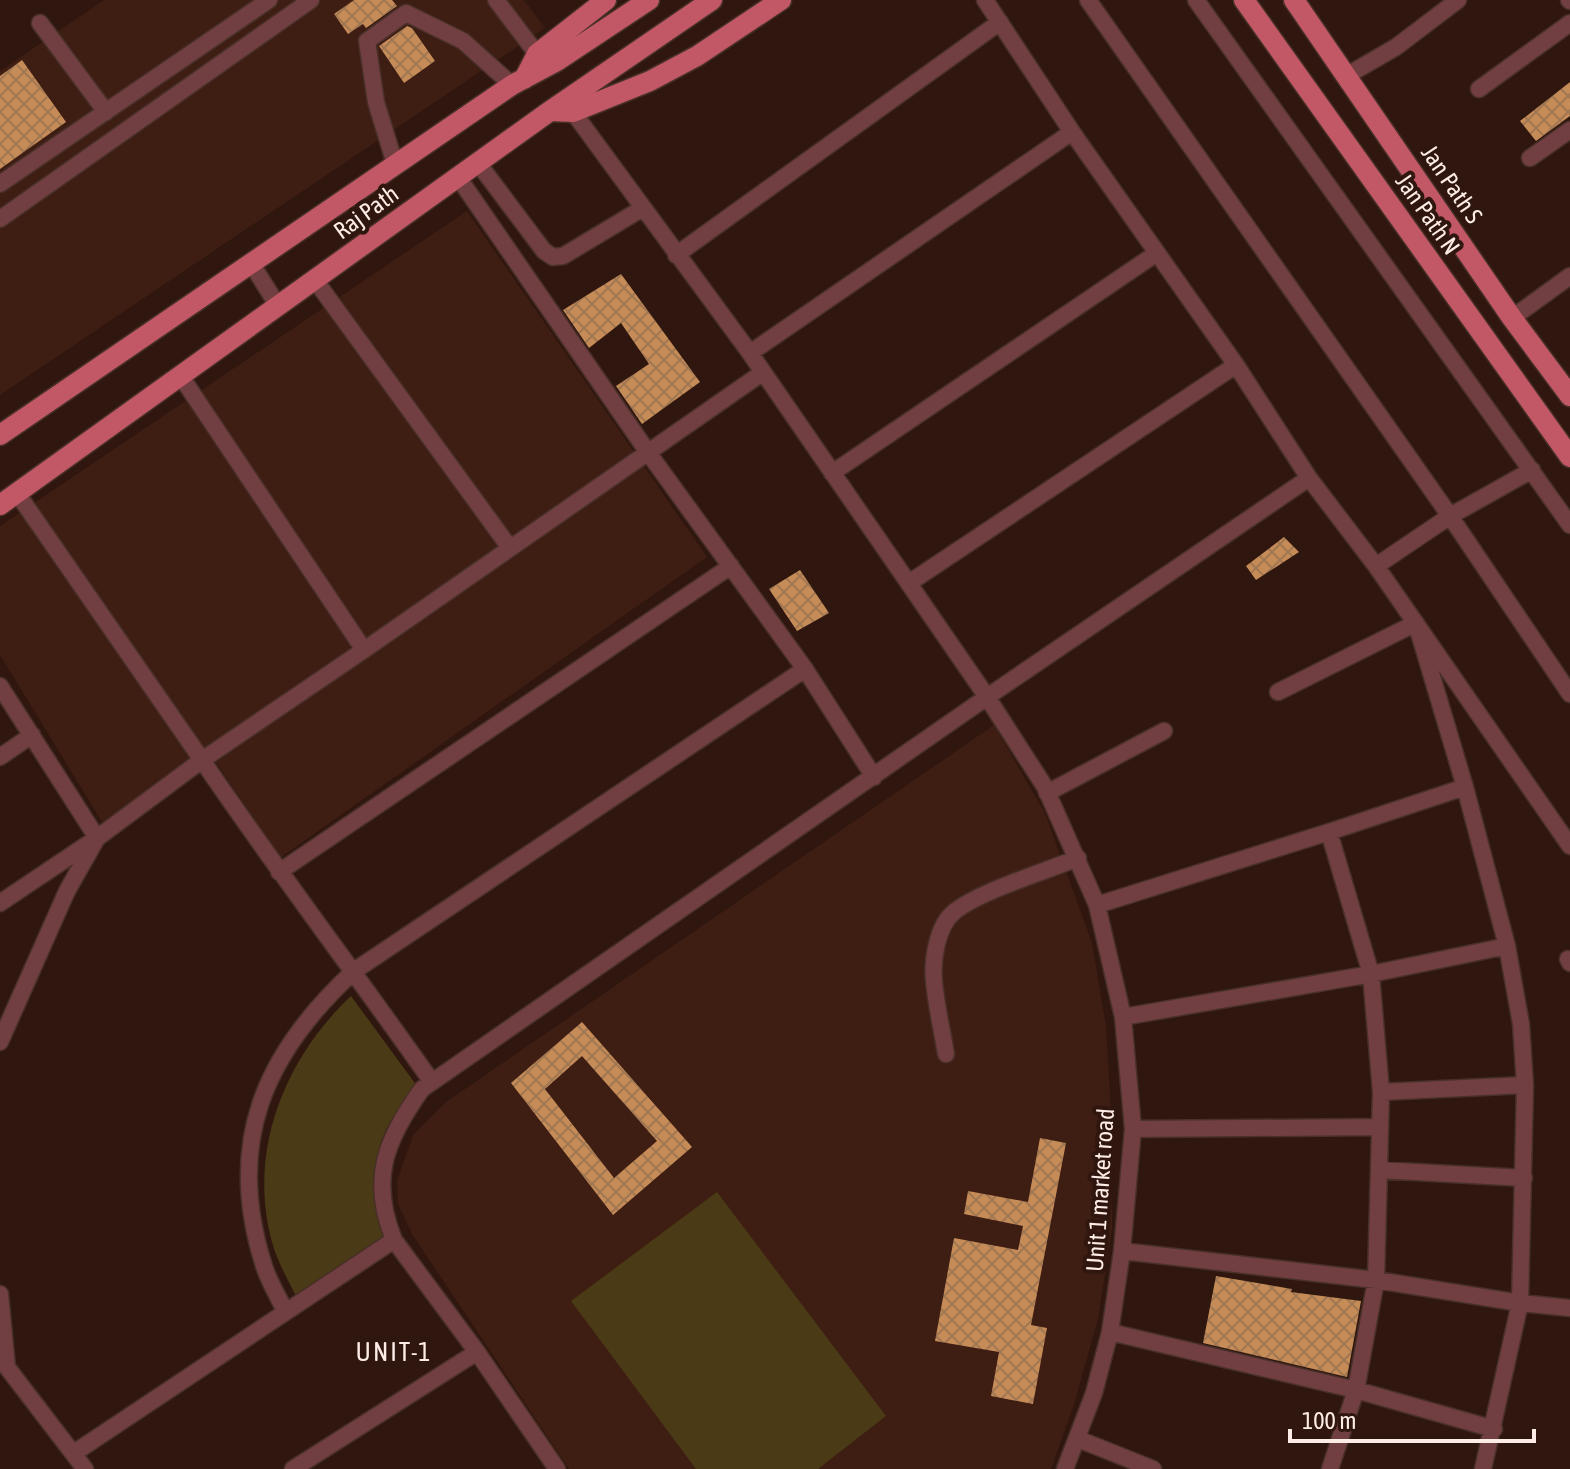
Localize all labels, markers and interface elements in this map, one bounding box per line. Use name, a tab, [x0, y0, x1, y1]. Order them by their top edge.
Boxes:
street label: Jan Path S	[1416, 140, 1488, 228]
street label: Jan Path N	[1390, 168, 1466, 260]
street label: Raj Path	[329, 180, 403, 244]
street label: Unit 1 market road	[1081, 1107, 1119, 1273]
district label: UNIT-1	[356, 1337, 432, 1367]
scale bar	[1290, 1393, 1534, 1443]
text: 100 m	[1302, 1407, 1356, 1434]

